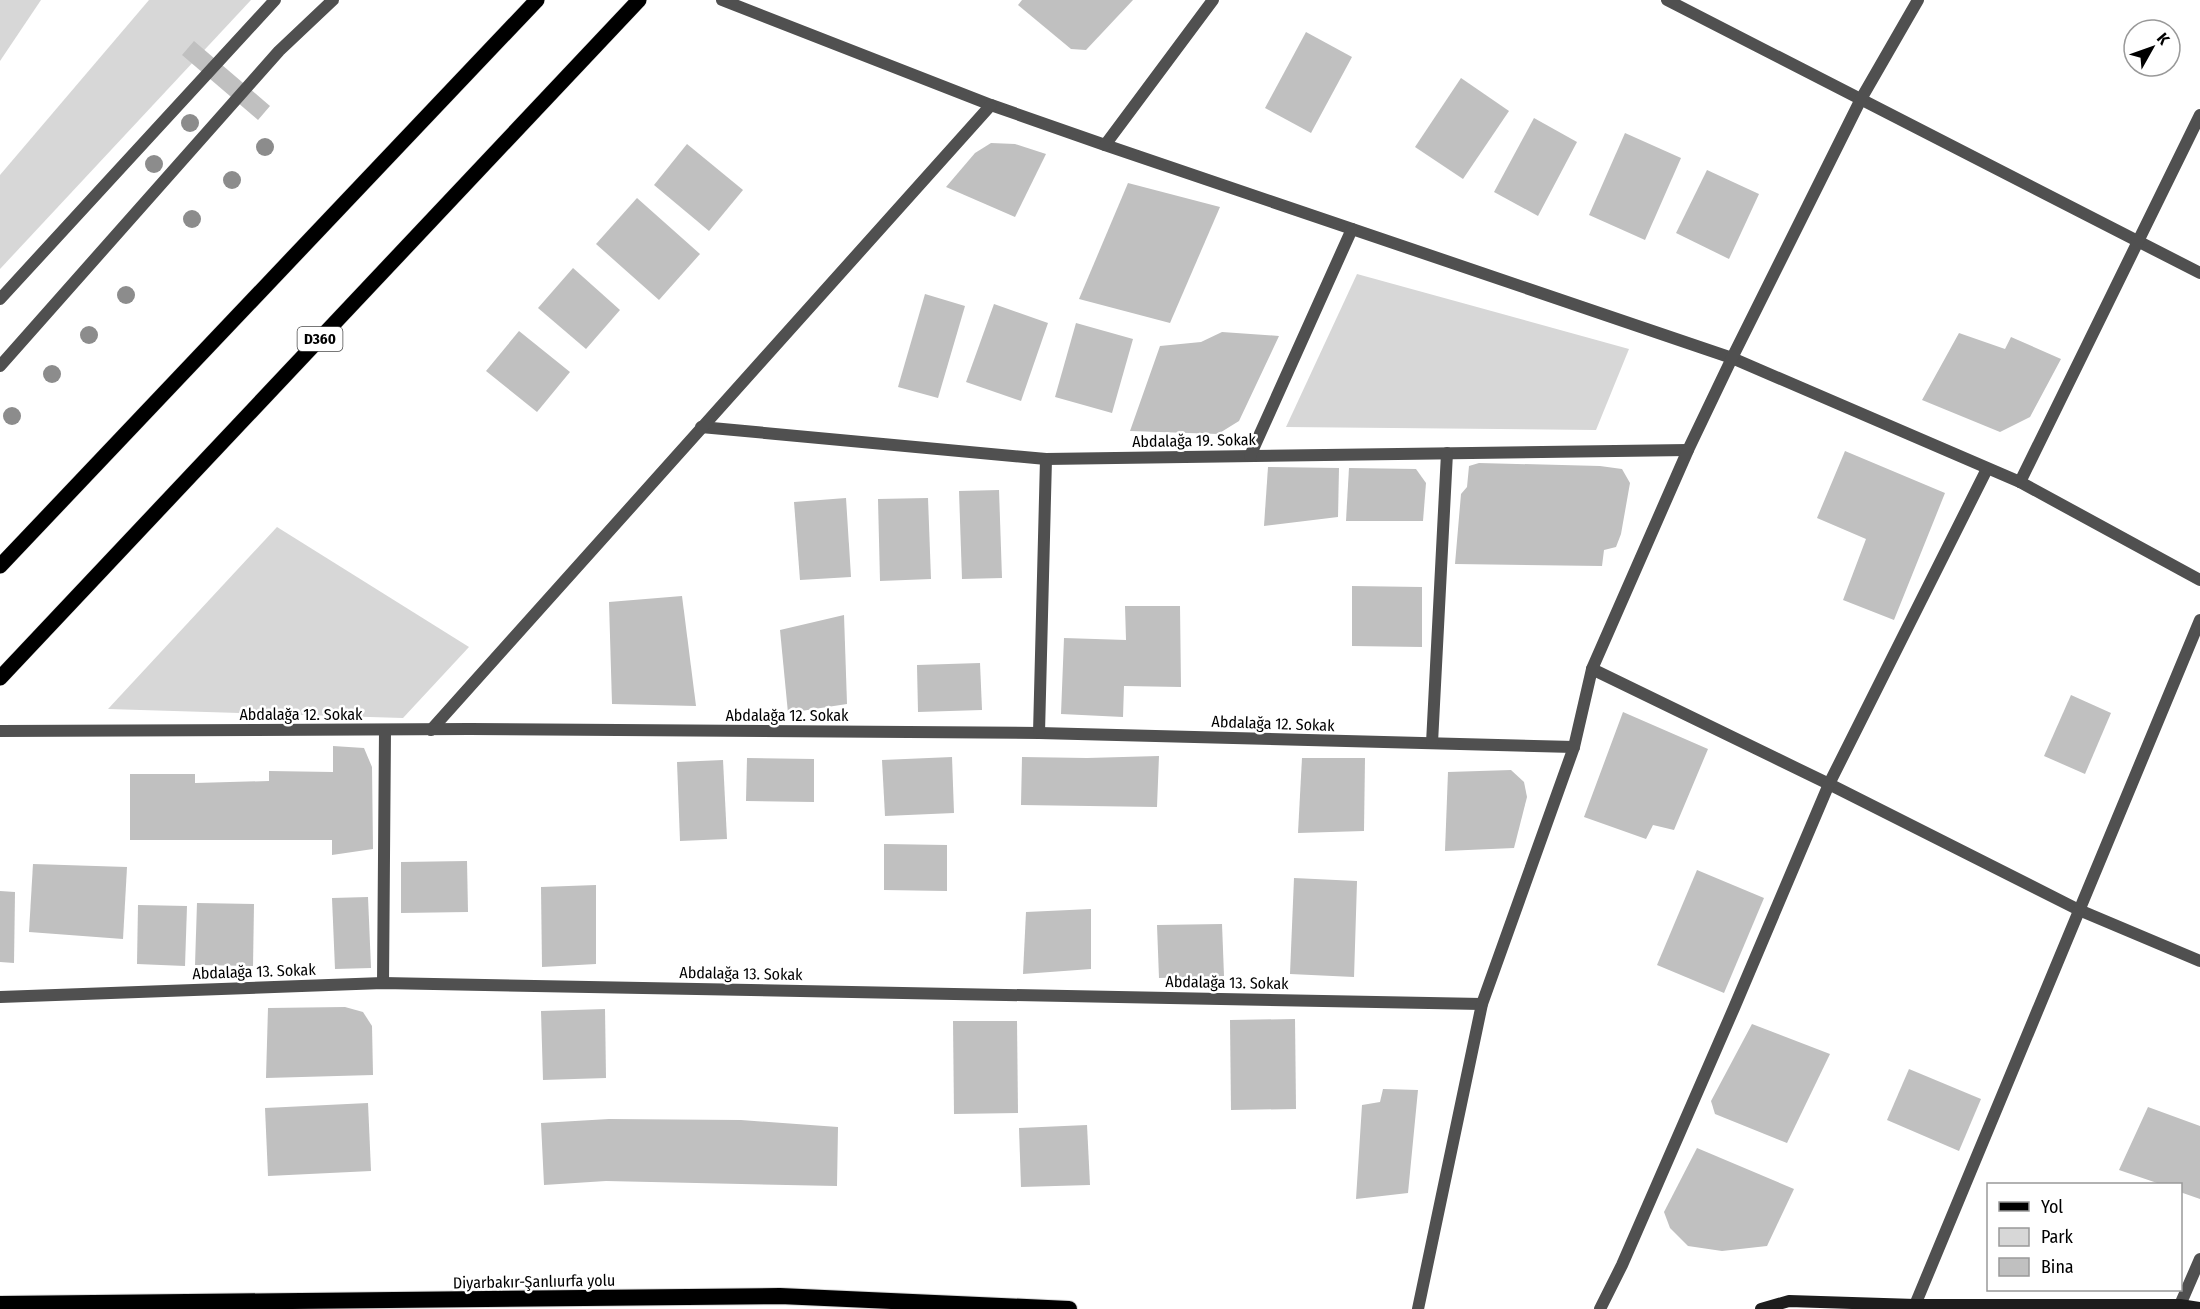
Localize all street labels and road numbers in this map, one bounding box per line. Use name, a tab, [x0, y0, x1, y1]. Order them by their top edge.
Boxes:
road number: D360	[298, 327, 342, 351]
street label: Abdalağa 19. Sokak	[1132, 430, 1257, 451]
street label: Abdalağa 12. Sokak	[239, 705, 363, 724]
street label: Abdalağa 12. Sokak	[725, 706, 849, 725]
street label: Abdalağa 12. Sokak	[1211, 712, 1335, 735]
street label: Abdalağa 13. Sokak	[192, 960, 317, 983]
street label: Abdalağa 13. Sokak	[679, 963, 803, 984]
street label: Abdalağa 13. Sokak	[1165, 972, 1289, 993]
street label: Diyarbakır-Şanlıurfa yolu	[453, 1271, 615, 1292]

